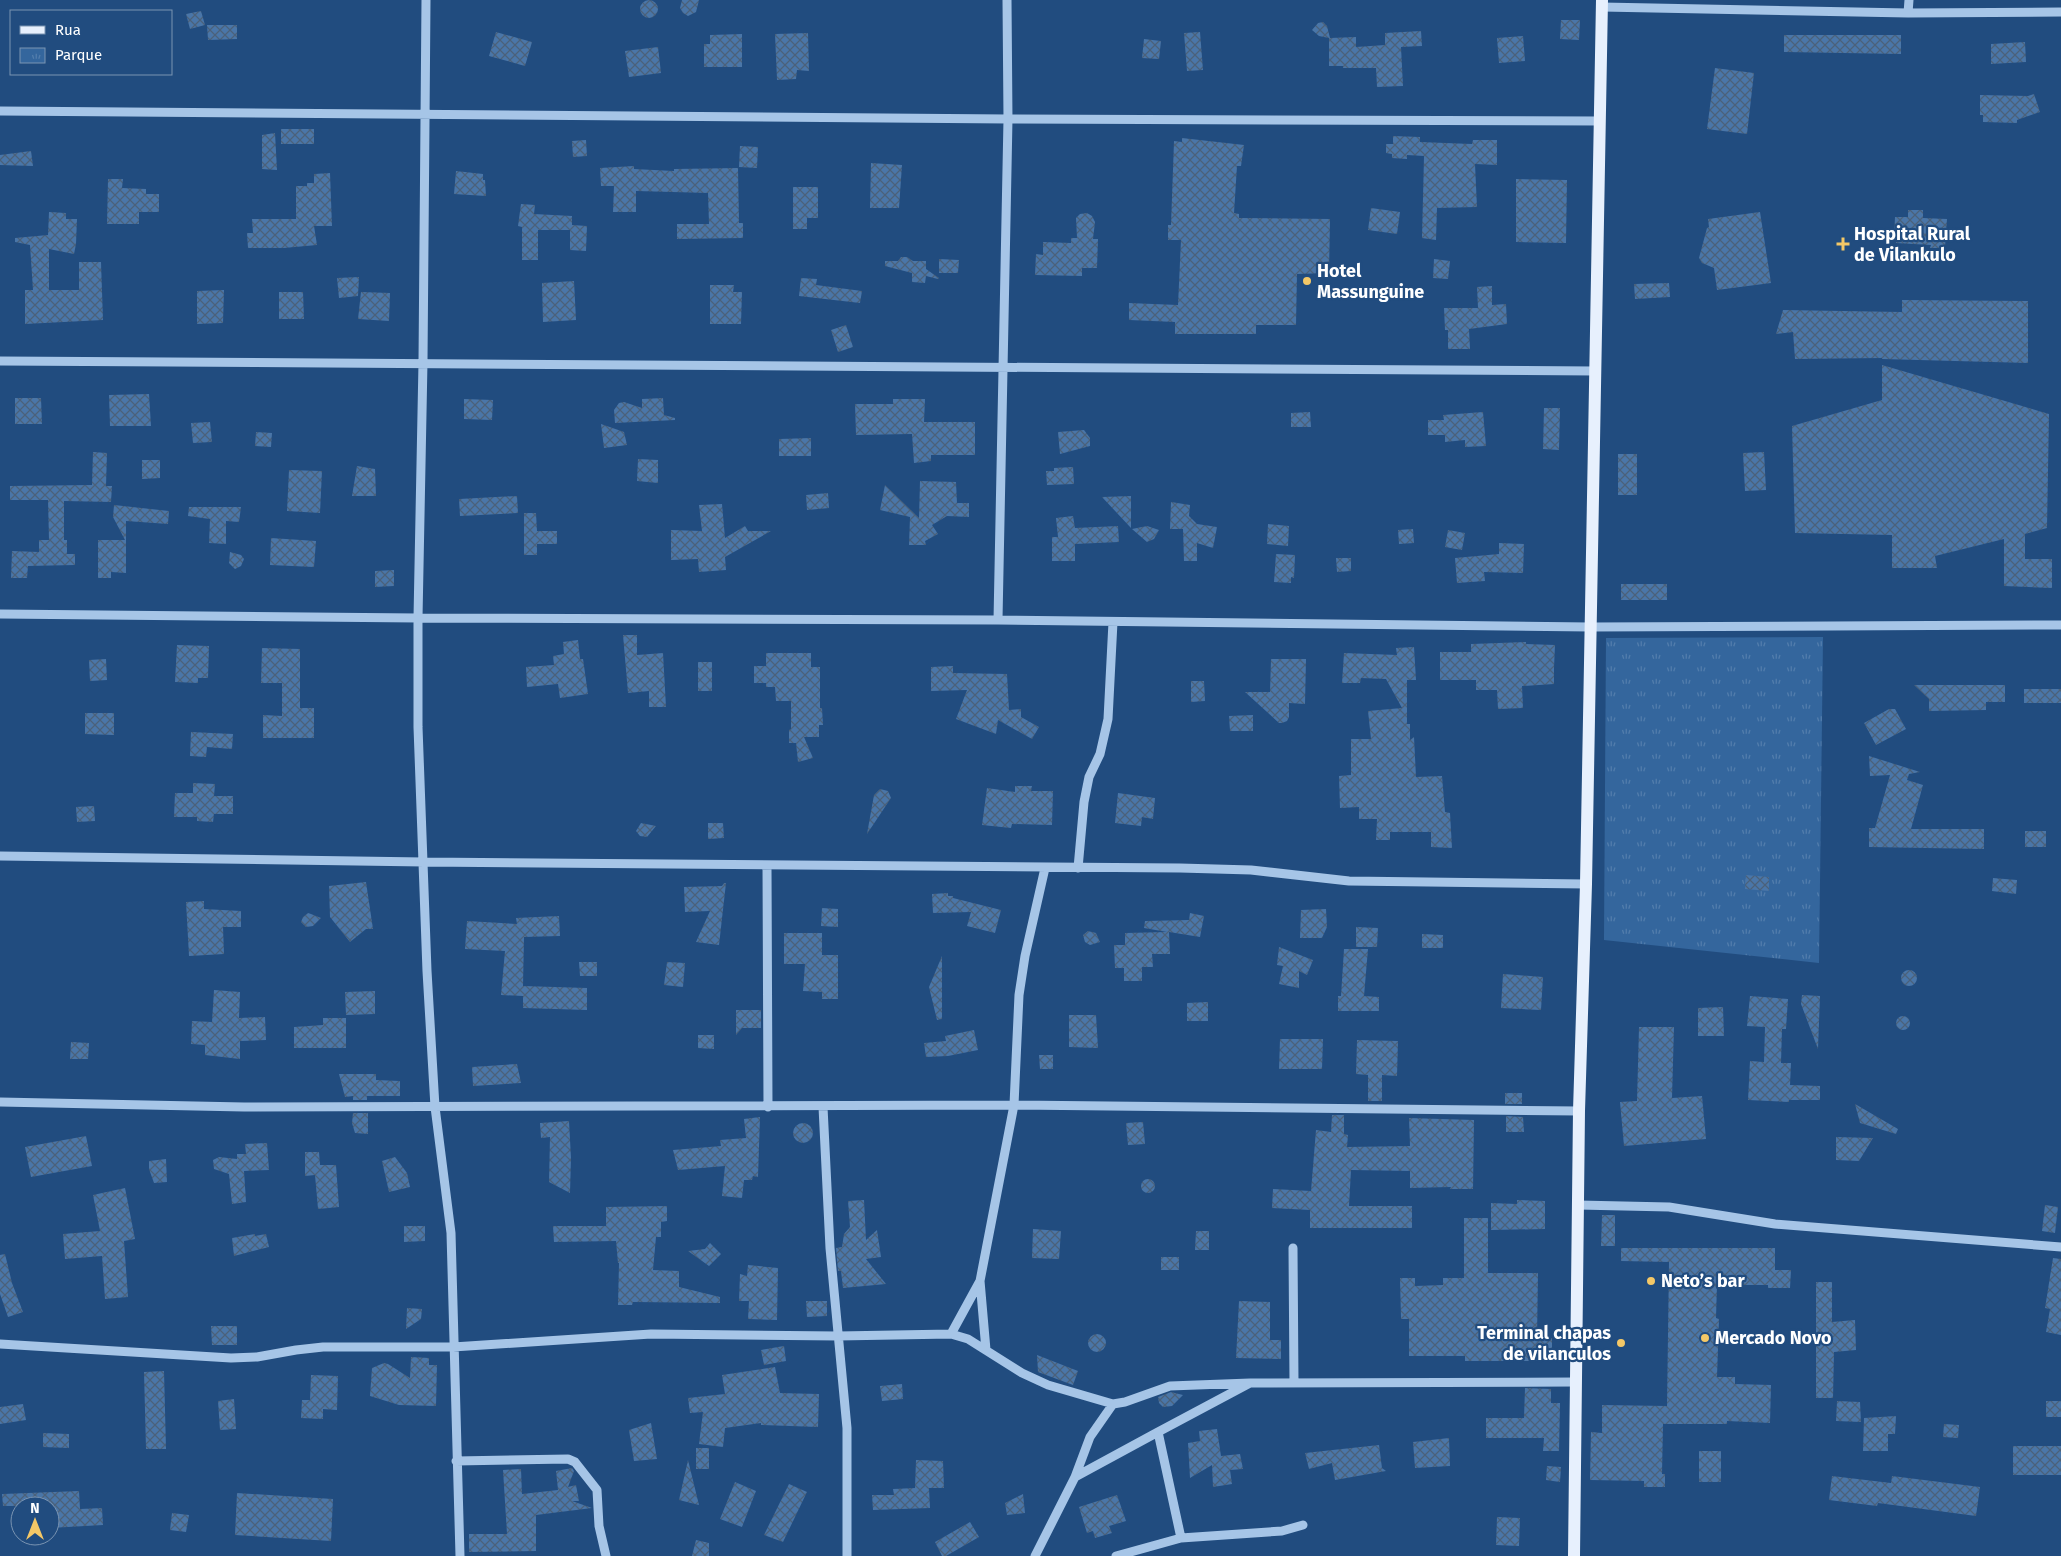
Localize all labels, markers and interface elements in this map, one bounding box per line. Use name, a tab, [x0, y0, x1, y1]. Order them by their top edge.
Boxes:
legend	[10, 10, 172, 75]
text: Rua	[55, 21, 81, 39]
text: Parque	[55, 46, 102, 64]
place label: Hospital Rural de Vilankulo	[1854, 223, 1971, 266]
marker: Hospital Rural de Vilankulo	[1836, 237, 1850, 251]
place label: Hotel Massunguine	[1317, 260, 1424, 303]
marker: Hotel Massunguine	[1301, 275, 1313, 287]
place label: Neto’s bar	[1661, 1270, 1745, 1292]
marker: Neto’s bar	[1645, 1275, 1657, 1287]
place label: Terminal chapas de vilanculos	[1477, 1322, 1611, 1365]
place label: Mercado Novo	[1715, 1327, 1832, 1349]
marker: Mercado Novo	[1699, 1332, 1711, 1344]
marker: Terminal chapas de vilanculos	[1615, 1337, 1627, 1349]
north arrow	[10, 1496, 60, 1546]
text: N	[30, 1500, 40, 1517]

